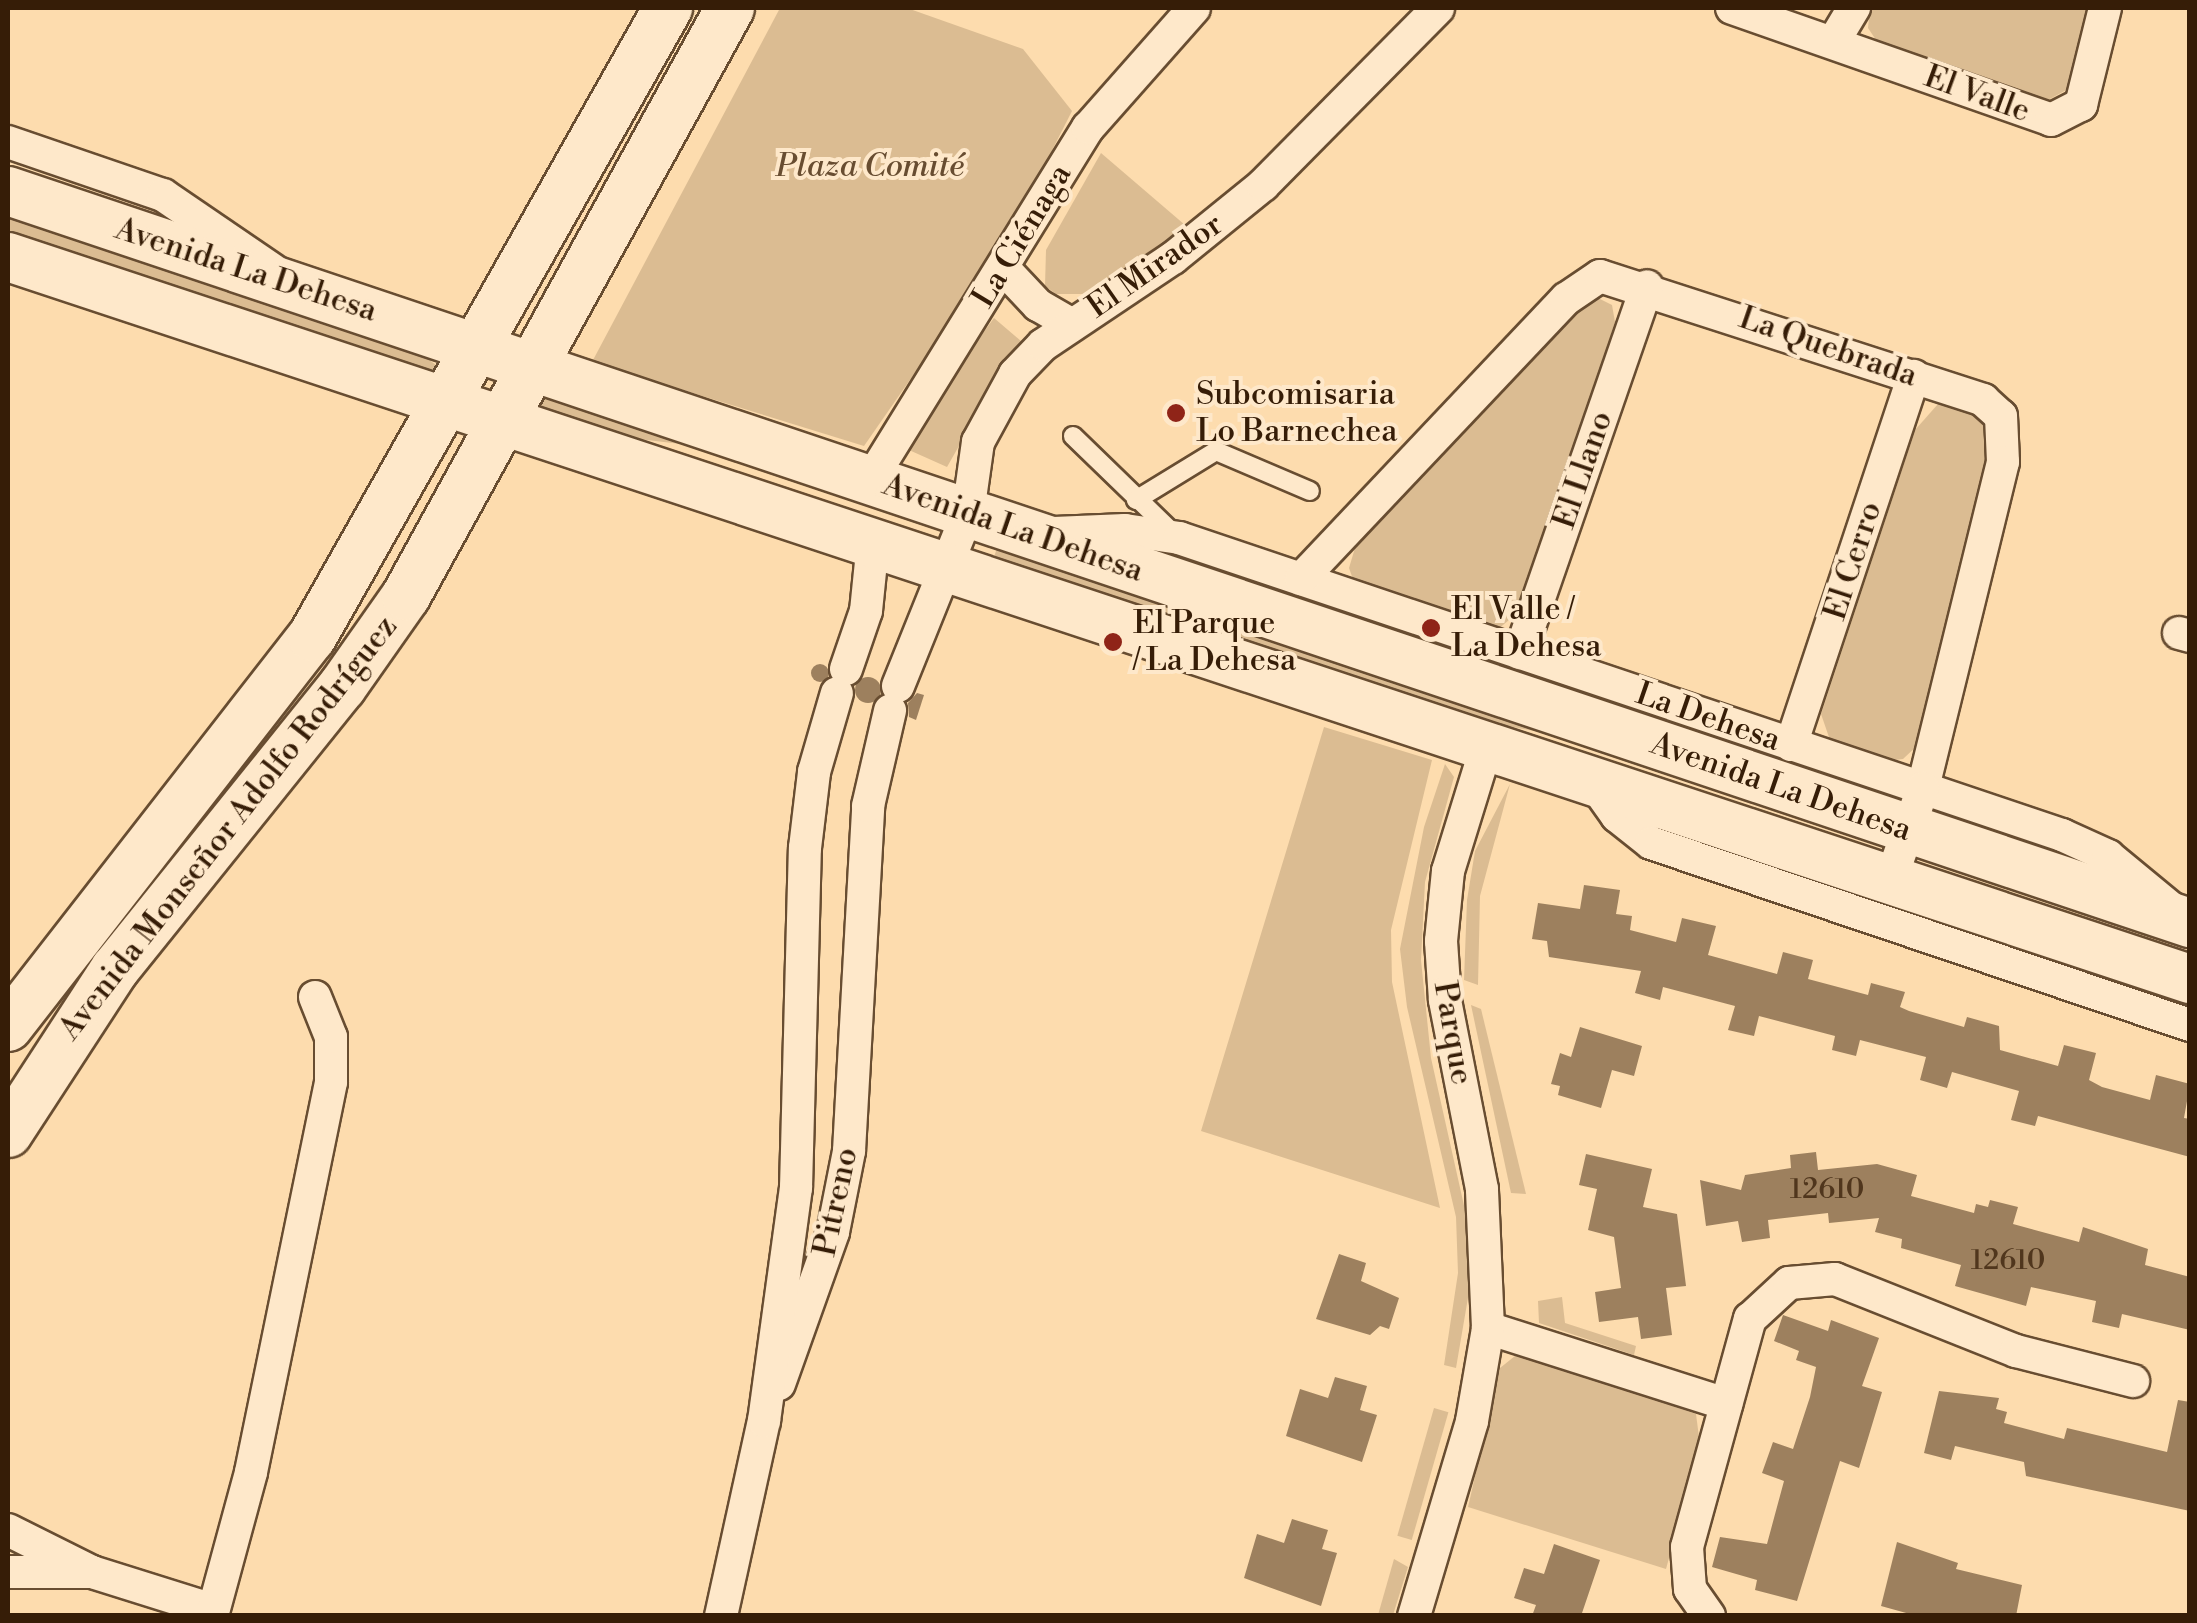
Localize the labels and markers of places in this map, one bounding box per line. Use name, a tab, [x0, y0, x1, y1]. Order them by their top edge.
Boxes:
place label: Subcomisaria Lo Barnechea	[1196, 376, 1397, 451]
marker: Subcomisaria Lo Barnechea	[1165, 402, 1187, 424]
place label: El Valle / La Dehesa	[1451, 591, 1601, 666]
place label: El Parque / La Dehesa	[1133, 605, 1296, 680]
marker: El Valle / La Dehesa	[1420, 617, 1442, 639]
marker: El Parque / La Dehesa	[1102, 631, 1124, 653]

